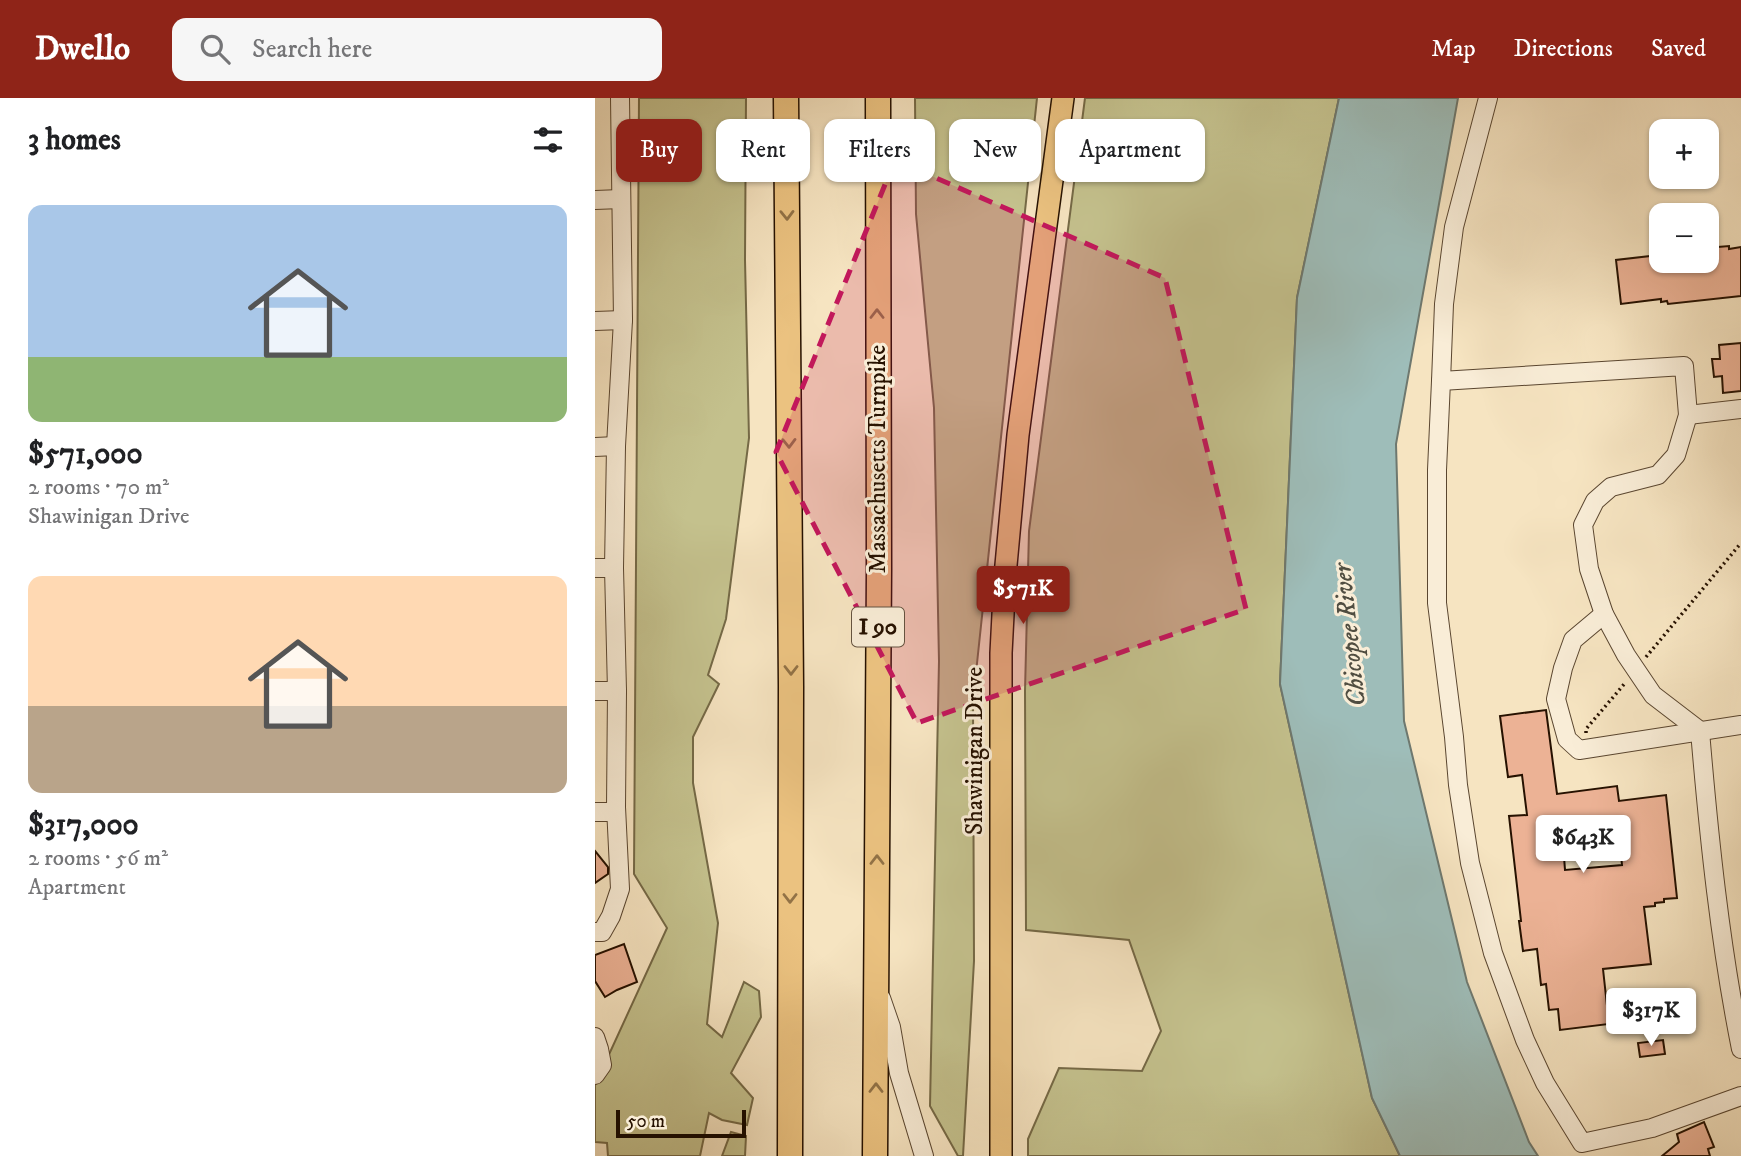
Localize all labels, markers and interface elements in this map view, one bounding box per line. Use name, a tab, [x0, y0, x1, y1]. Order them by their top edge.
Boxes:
search box	[172, 18, 662, 81]
text: Dwello	[35, 29, 130, 70]
icon: search	[196, 30, 234, 68]
text: Search here	[252, 33, 372, 66]
text: Map	[1431, 34, 1476, 64]
text: Directions	[1514, 34, 1613, 64]
text: Saved	[1651, 34, 1706, 64]
chip: Buy	[616, 119, 702, 182]
chip: Rent	[716, 119, 810, 182]
chip: Filters	[824, 119, 935, 182]
chip: New	[949, 119, 1041, 182]
chip: Apartment	[1055, 119, 1205, 182]
map controls	[1649, 119, 1719, 273]
button: +	[1649, 119, 1719, 189]
icon: filters	[529, 121, 567, 159]
text: 3 homes	[28, 122, 121, 159]
button: −	[1649, 203, 1719, 273]
one-way arrow	[779, 210, 795, 221]
icon: home	[235, 250, 361, 376]
one-way arrow	[870, 309, 885, 320]
street label: Massachusetts Turnpike	[863, 345, 893, 573]
text: $571,000	[28, 436, 143, 473]
one-way arrow	[781, 438, 797, 448]
text: 2 rooms · 70 m²	[28, 473, 169, 502]
text: Shawinigan Drive	[28, 502, 190, 531]
water label: Chicopee River	[1326, 560, 1374, 708]
pin: $571K	[974, 566, 1072, 626]
text: $571K	[993, 574, 1053, 603]
road number: I 90	[852, 607, 904, 646]
icon: home	[235, 621, 361, 747]
one-way arrow	[783, 665, 799, 676]
street label: Shawinigan Drive	[960, 667, 990, 835]
text: $317,000	[28, 807, 139, 844]
pin: $643K	[1534, 816, 1632, 875]
text: $643K	[1552, 823, 1614, 852]
text: 2 rooms · 56 m²	[28, 844, 168, 873]
one-way arrow	[869, 855, 885, 865]
text: Apartment	[28, 873, 126, 902]
one-way arrow	[782, 893, 798, 903]
pin: $317K	[1602, 988, 1700, 1048]
text: $317K	[1622, 996, 1680, 1025]
one-way arrow	[868, 1082, 884, 1093]
scale bar	[616, 1107, 745, 1139]
text: 50 m	[627, 1110, 665, 1133]

